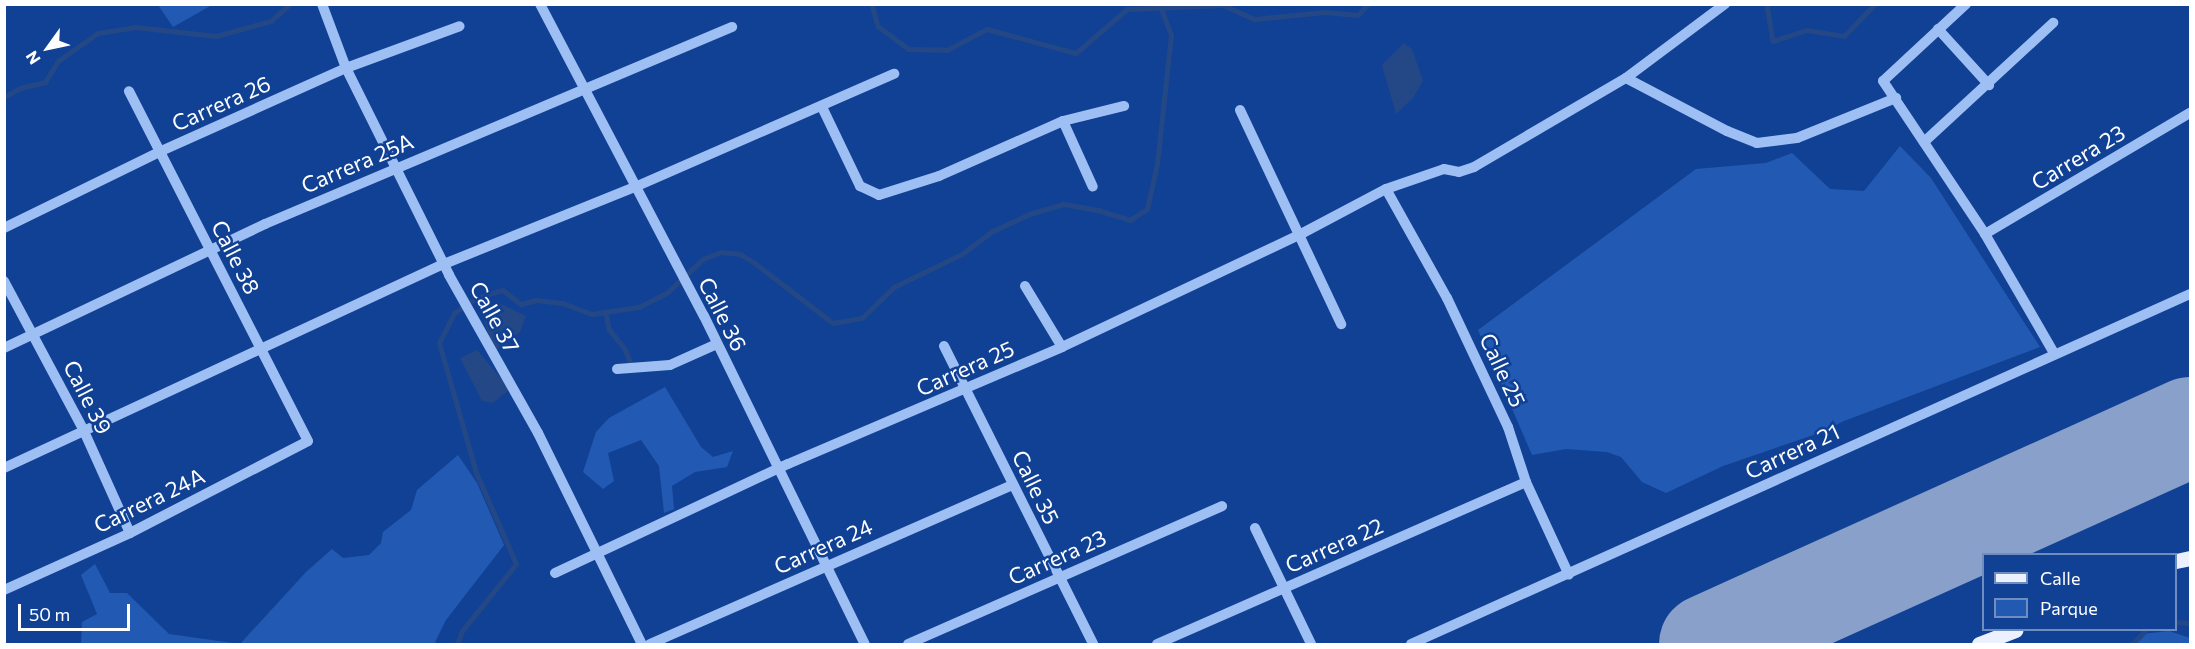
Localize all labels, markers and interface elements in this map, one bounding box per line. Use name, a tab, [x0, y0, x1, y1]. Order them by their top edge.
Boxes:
north arrow	[18, 18, 78, 78]
text: N	[21, 48, 44, 68]
street label: Carrera 26	[168, 70, 274, 136]
street label: Carrera 23	[2026, 119, 2130, 195]
street label: Carrera 25A	[297, 128, 417, 198]
street label: Calle 38	[206, 216, 266, 298]
street label: Calle 36	[693, 273, 753, 355]
street label: Calle 37	[465, 277, 525, 357]
street label: Calle 25	[1474, 329, 1532, 411]
street label: Carrera 25	[912, 335, 1018, 401]
street label: Calle 39	[58, 356, 118, 438]
street label: Carrera 21	[1741, 418, 1843, 484]
street label: Calle 35	[1007, 446, 1065, 528]
street label: Carrera 24A	[89, 462, 209, 538]
street label: Carrera 22	[1281, 512, 1387, 578]
street label: Carrera 24	[770, 513, 876, 579]
street label: Carrera 23	[1004, 524, 1110, 590]
legend	[1982, 553, 2177, 631]
text: Calle	[2040, 567, 2080, 589]
scale bar	[21, 592, 134, 630]
text: Parque	[2040, 597, 2098, 619]
text: 50 m	[29, 603, 70, 625]

